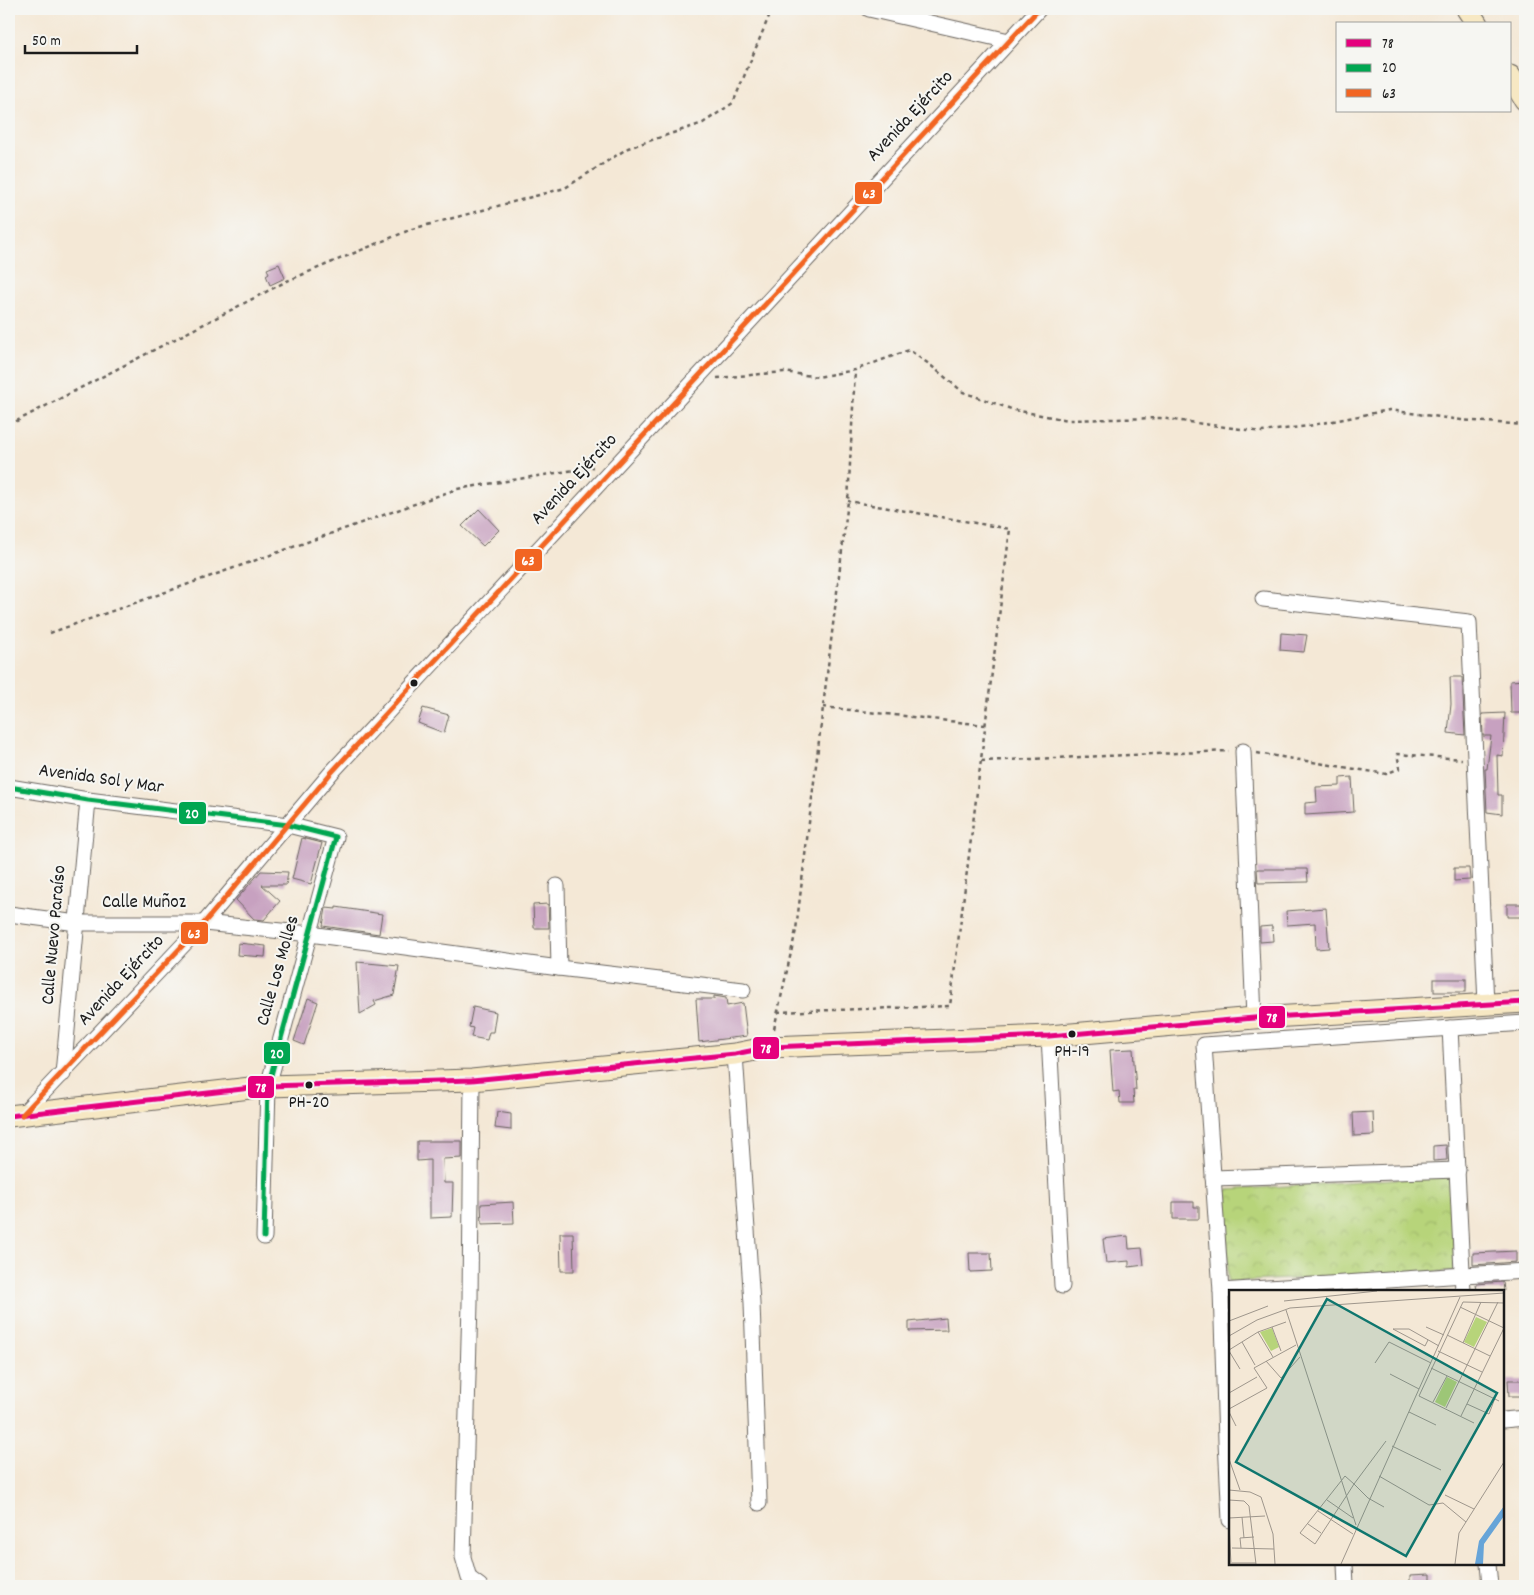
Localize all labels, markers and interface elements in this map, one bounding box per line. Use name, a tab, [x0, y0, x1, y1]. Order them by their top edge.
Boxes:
scale bar	[25, 22, 138, 54]
legend	[1336, 22, 1512, 112]
text: 50 m	[32, 31, 61, 53]
text: 78	[1382, 34, 1394, 56]
text: 20	[1382, 58, 1397, 80]
street label: Avenida Ejército	[861, 65, 961, 169]
text: 63	[1382, 84, 1396, 106]
line badge: 63	[854, 181, 883, 205]
text: 63	[862, 185, 876, 205]
street label: Avenida Ejército	[525, 428, 625, 532]
line badge: 63	[514, 548, 543, 572]
text: 63	[521, 552, 535, 572]
unlabelled marker	[409, 678, 419, 688]
street label: Avenida Sol y Mar	[37, 758, 165, 802]
line badge: 20	[178, 801, 207, 825]
text: 20	[185, 805, 199, 825]
street label: Calle Nuevo Paraíso	[35, 864, 75, 1006]
street label: Calle Muñoz	[102, 890, 186, 917]
street label: Calle Los Molles	[250, 913, 308, 1029]
line badge: 63	[180, 921, 209, 945]
text: 63	[187, 925, 201, 945]
street label: Avenida Ejército	[72, 929, 172, 1033]
line badge: 78	[1258, 1005, 1286, 1029]
text: 78	[1267, 1009, 1278, 1029]
marker: PH-19	[1067, 1029, 1077, 1039]
line badge: 78	[752, 1036, 780, 1060]
text: 78	[761, 1040, 772, 1060]
place label: PH-19	[1054, 1040, 1090, 1065]
line badge: 20	[263, 1041, 291, 1065]
text: 20	[270, 1045, 284, 1065]
line badge: 78	[247, 1075, 275, 1099]
text: 78	[256, 1079, 267, 1099]
marker: PH-20	[304, 1080, 314, 1090]
place label: PH-20	[288, 1091, 330, 1116]
inset map	[1229, 1290, 1504, 1565]

